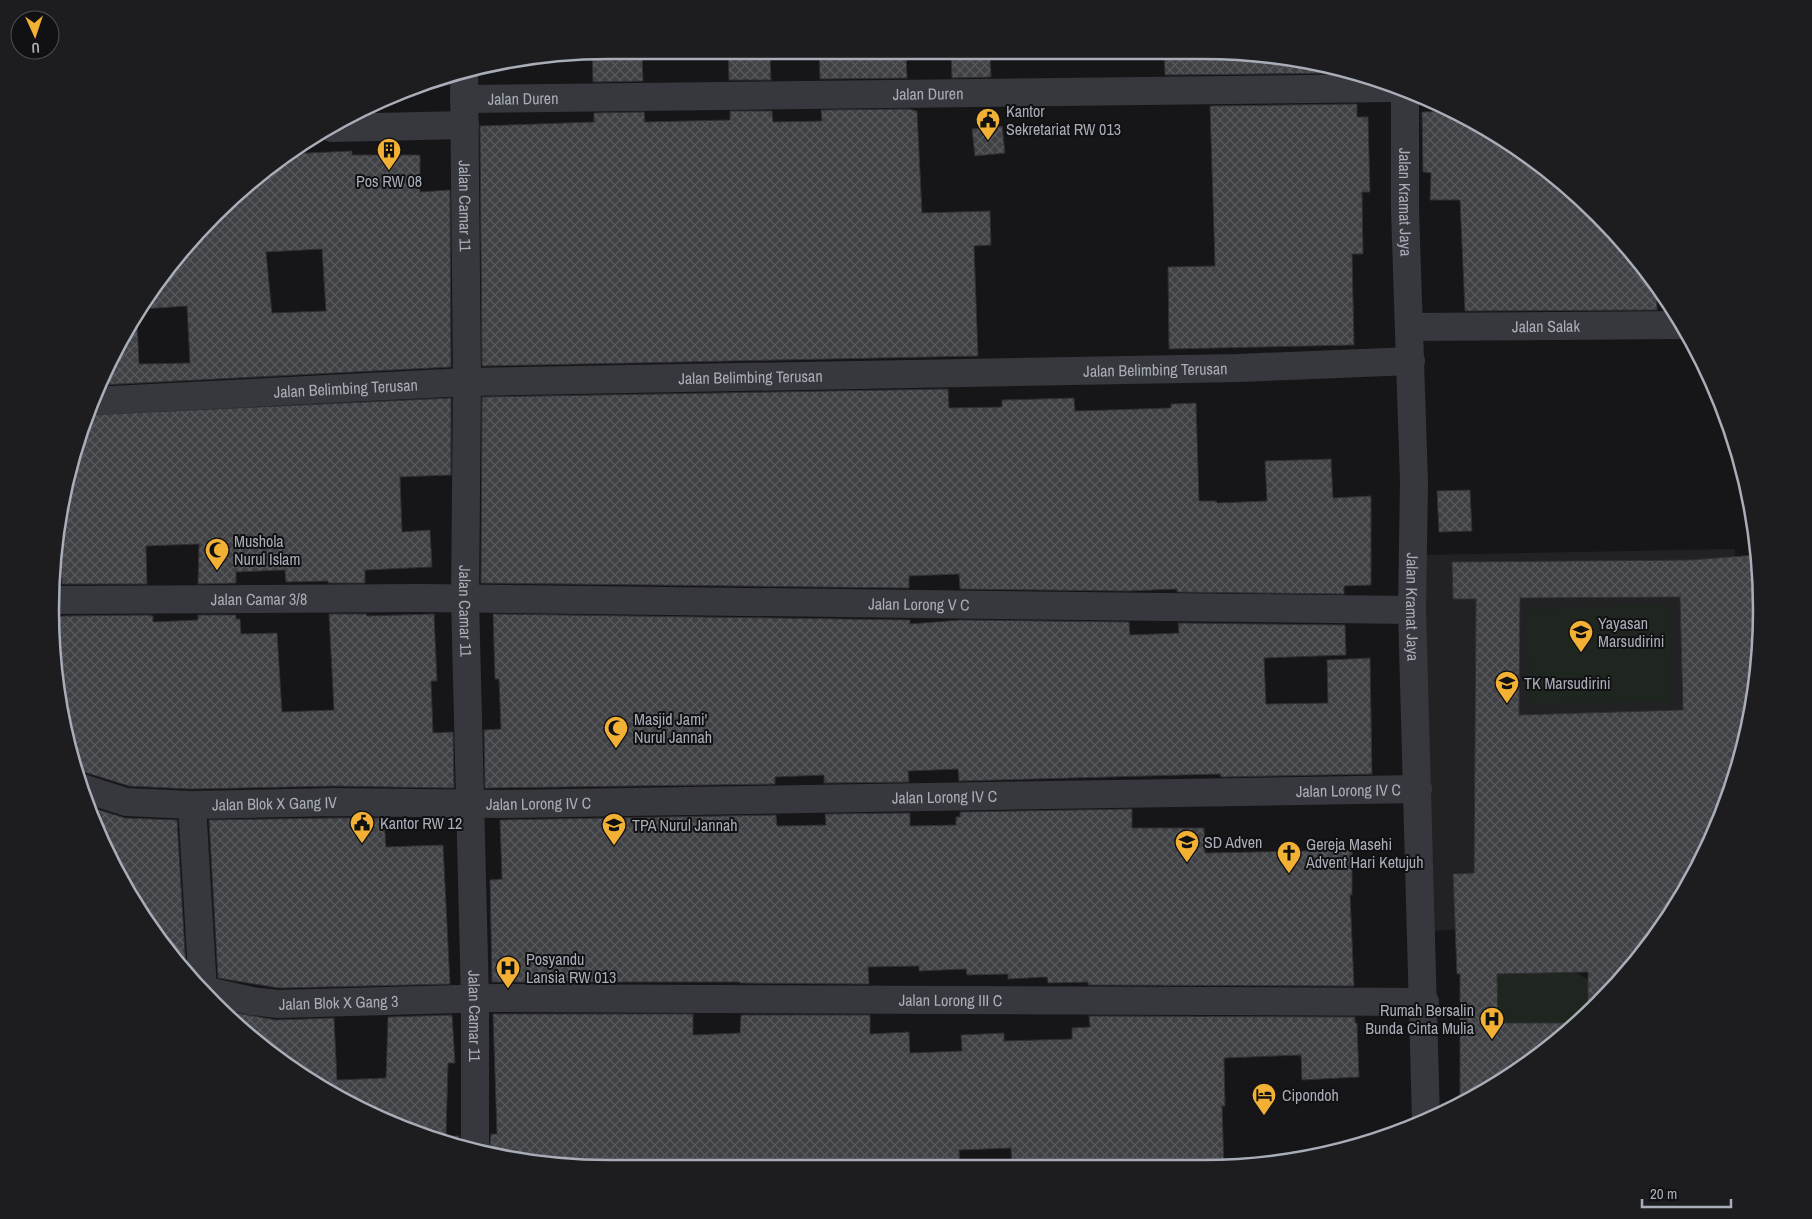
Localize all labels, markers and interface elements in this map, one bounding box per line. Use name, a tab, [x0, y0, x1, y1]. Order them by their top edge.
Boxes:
north arrow	[10, 10, 60, 60]
text: U	[31, 39, 40, 57]
street label: Jalan Duren	[892, 82, 963, 105]
street label: Jalan Duren	[487, 87, 559, 110]
place label: Kantor Sekretariat RW 013	[1006, 100, 1121, 140]
public building icon: Kantor Sekretariat RW 013	[975, 107, 1001, 141]
building icon: Pos RW 08	[376, 137, 402, 171]
street label: Jalan Kramat Jaya	[1394, 148, 1418, 257]
street label: Jalan Camar 11	[454, 160, 477, 253]
place label: Pos RW 08	[356, 170, 422, 192]
street label: Jalan Salak	[1512, 315, 1580, 337]
street label: Jalan Belimbing Terusan	[1083, 357, 1228, 382]
street label: Jalan Belimbing Terusan	[678, 365, 823, 389]
street label: Jalan Belimbing Terusan	[273, 374, 418, 403]
place label: Mushola Nurul Islam	[234, 530, 300, 570]
mosque icon: Mushola Nurul Islam	[204, 537, 230, 571]
street label: Jalan Kramat Jaya	[1401, 552, 1424, 662]
street label: Jalan Camar 11	[454, 565, 477, 658]
street label: Jalan Camar 3/8	[211, 588, 307, 610]
street label: Jalan Lorong V C	[868, 592, 970, 616]
place label: Yayasan Marsudirini	[1598, 612, 1664, 652]
school or university icon: Yayasan Marsudirini	[1568, 619, 1594, 653]
school or university icon: TK Marsudirini	[1494, 670, 1520, 704]
place label: TK Marsudirini	[1524, 672, 1611, 694]
place label: Masjid Jami' Nurul Jannah	[634, 708, 712, 748]
mosque icon: Masjid Jami' Nurul Jannah	[603, 715, 629, 749]
street label: Jalan Lorong IV C	[1296, 778, 1401, 802]
street label: Jalan Lorong IV C	[892, 785, 997, 809]
street label: Jalan Blok X Gang IV	[212, 791, 337, 816]
street label: Jalan Lorong IV C	[486, 792, 591, 815]
public building icon: Kantor RW 12	[349, 810, 375, 844]
place label: Kantor RW 12	[380, 812, 462, 834]
school or university icon: TPA Nurul Jannah	[601, 812, 627, 846]
place label: TPA Nurul Jannah	[632, 814, 738, 836]
school or university icon: SD Adven	[1174, 829, 1200, 863]
place label: SD Adven	[1204, 831, 1262, 853]
place label: Gereja Masehi Advent Hari Ketujuh	[1305, 833, 1423, 873]
church icon: Gereja Masehi Advent Hari Ketujuh	[1276, 840, 1302, 874]
place label: Posyandu Lansia RW 013	[526, 948, 616, 988]
hospital icon: Posyandu Lansia RW 013	[495, 955, 521, 989]
street label: Jalan Camar 11	[463, 970, 486, 1062]
street label: Jalan Lorong III C	[899, 989, 1002, 1011]
street label: Jalan Blok X Gang 3	[278, 990, 399, 1015]
place label: Rumah Bersalin Bunda Cinta Mulia	[1365, 999, 1475, 1039]
hospital icon: Rumah Bersalin Bunda Cinta Mulia	[1479, 1006, 1505, 1040]
hotel icon: Cipondoh	[1251, 1082, 1277, 1116]
place label: Cipondoh	[1282, 1084, 1339, 1106]
scale bar	[1642, 1176, 1731, 1208]
text: 20 m	[1650, 1183, 1677, 1204]

